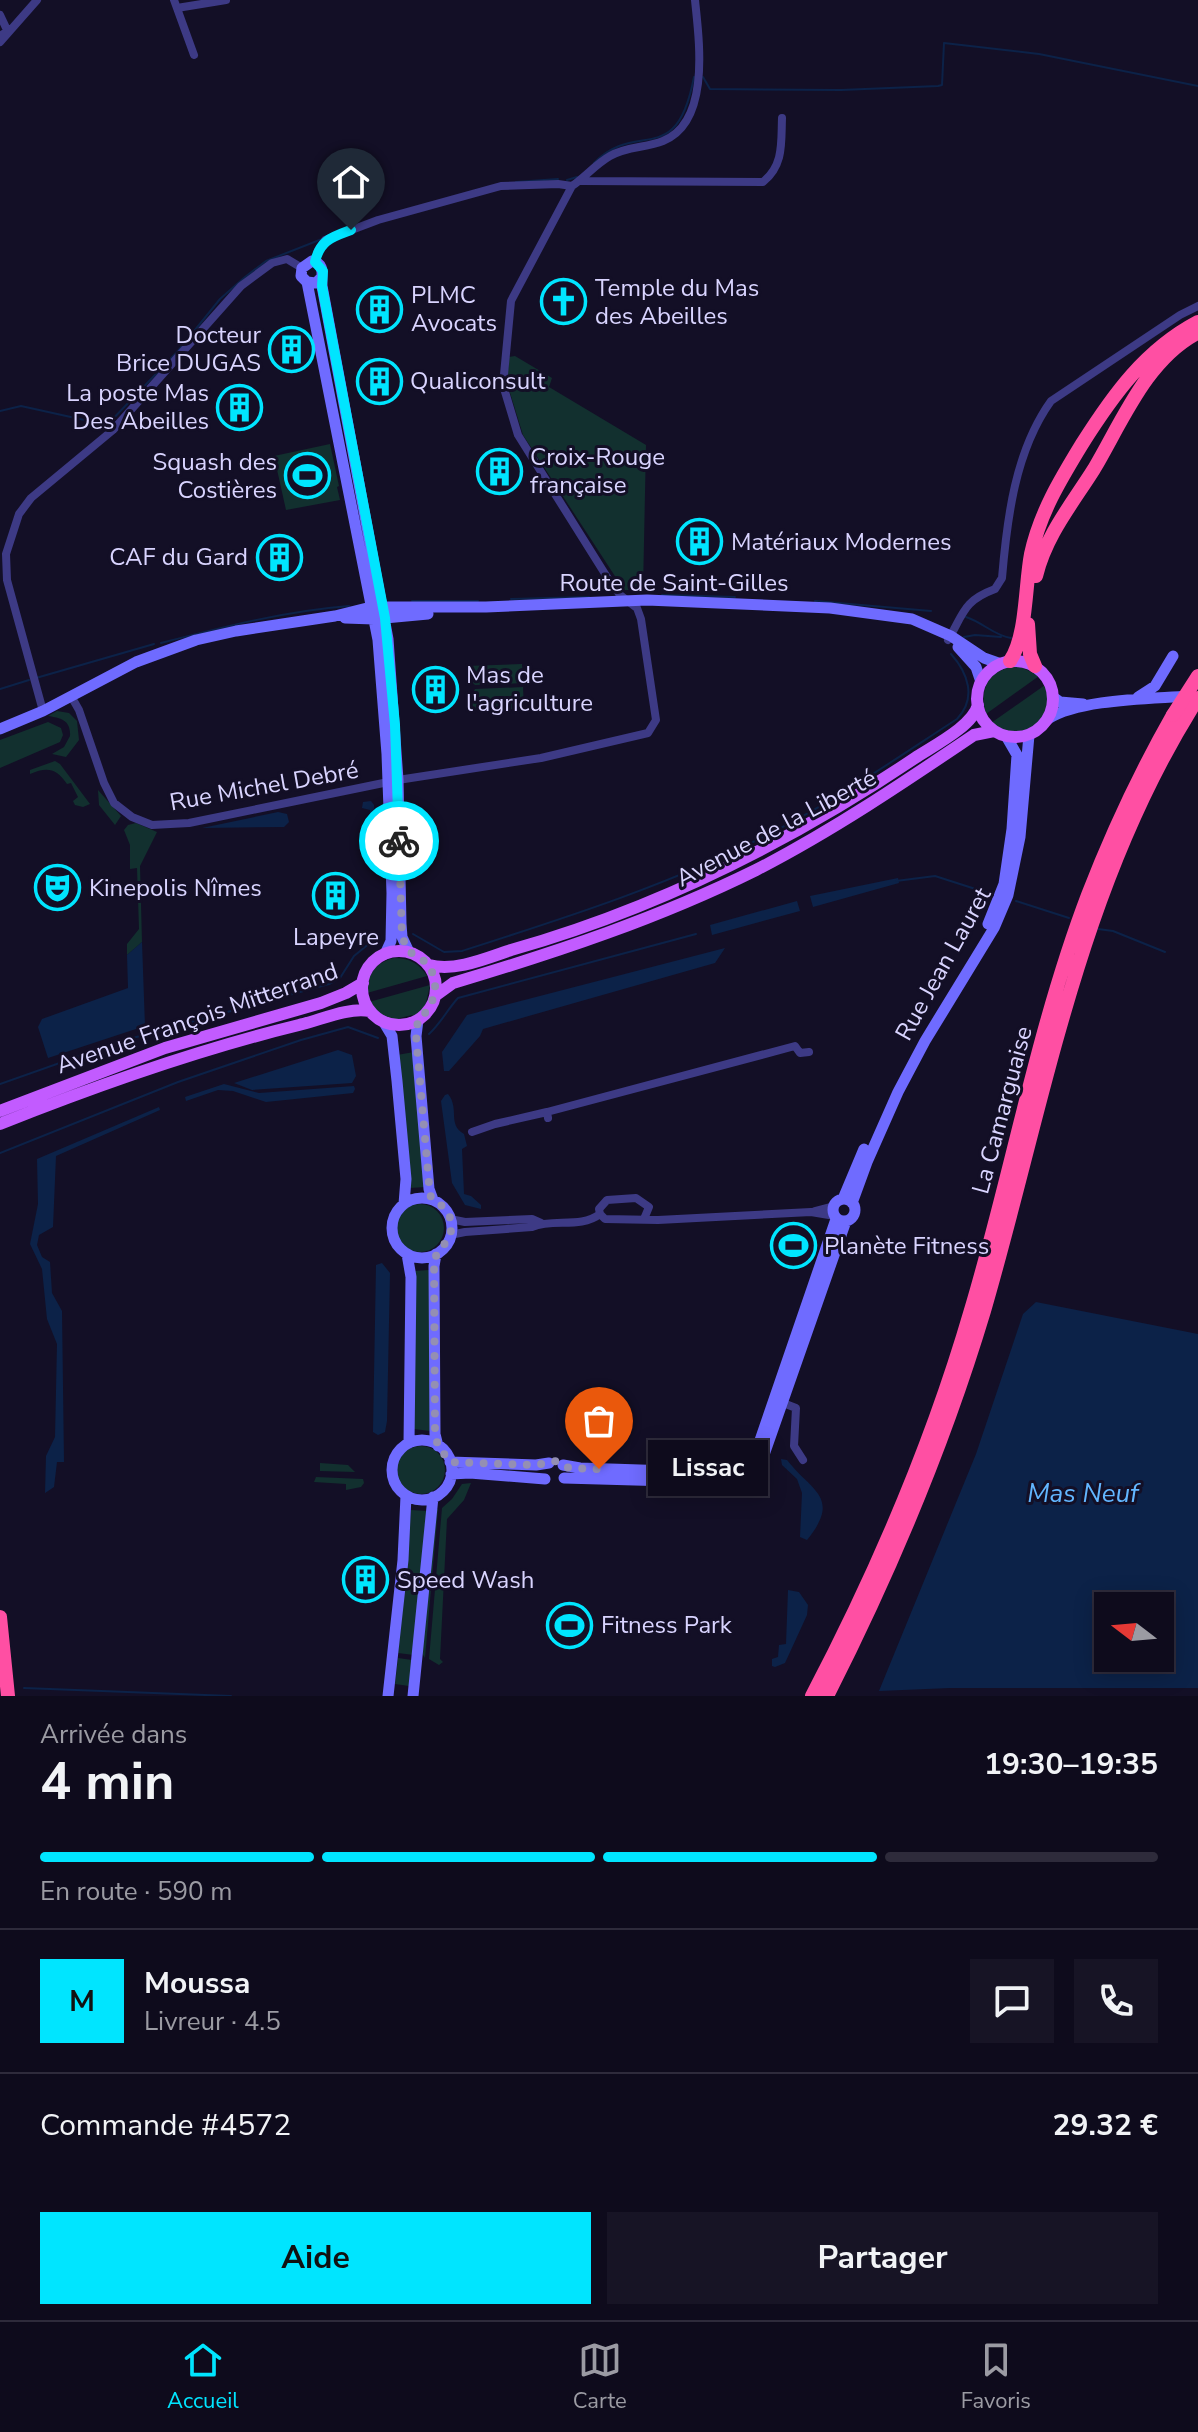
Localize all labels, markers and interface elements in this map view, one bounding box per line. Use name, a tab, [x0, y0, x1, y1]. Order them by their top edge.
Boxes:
pin	[317, 148, 385, 230]
icon: home	[329, 160, 373, 204]
place label: Temple du Mas des Abeilles	[595, 272, 759, 332]
church icon: Temple du Mas des Abeilles	[540, 278, 588, 326]
place label: PLMC Avocats	[411, 279, 497, 339]
building icon: PLMC Avocats	[356, 285, 404, 333]
place label: Docteur Brice DUGAS	[116, 319, 261, 379]
building icon: Docteur Brice DUGAS	[268, 325, 316, 373]
building icon: Qualiconsult	[355, 357, 403, 405]
place label: Qualiconsult	[410, 365, 546, 397]
place label: La poste Mas Des Abeilles	[66, 377, 209, 437]
building icon: La poste Mas Des Abeilles	[216, 383, 264, 431]
place label: Croix-Rouge française	[530, 441, 665, 501]
place label: Squash des Costières	[152, 446, 277, 506]
building icon: Croix-Rouge française	[475, 447, 523, 495]
sports icon: Squash des Costières	[284, 452, 332, 500]
building icon: Matériaux Modernes	[676, 518, 724, 566]
place label: Matériaux Modernes	[731, 526, 952, 558]
building icon: CAF du Gard	[255, 533, 303, 581]
place label: CAF du Gard	[109, 541, 248, 573]
street label: Route de Saint-Gilles	[559, 567, 789, 599]
place label: Mas de l'agriculture	[466, 659, 593, 719]
building icon: Mas de l'agriculture	[411, 665, 459, 713]
street label: Rue Michel Debré	[167, 754, 361, 818]
street label: Avenue de la Liberté	[670, 762, 882, 894]
courier	[359, 801, 439, 881]
icon: bike	[377, 819, 421, 863]
theatre icon: Kinepolis Nîmes	[34, 864, 82, 912]
building icon: Lapeyre	[312, 871, 360, 919]
place label: Kinepolis Nîmes	[89, 872, 262, 904]
street label: Rue Jean Lauret	[888, 881, 999, 1046]
place label: Lapeyre	[293, 921, 379, 953]
street label: Avenue François Mitterrand	[52, 955, 342, 1081]
street label: La Camarguaise	[964, 1023, 1040, 1197]
sports icon: Planète Fitness	[769, 1222, 817, 1270]
place label: Planète Fitness	[824, 1230, 989, 1262]
pin	[565, 1387, 633, 1469]
icon: bag	[577, 1399, 621, 1443]
callout: Lissac	[647, 1441, 767, 1497]
text: Lissac	[671, 1450, 745, 1485]
water label: Mas Neuf	[1027, 1476, 1141, 1511]
building icon: Speed Wash	[342, 1556, 390, 1604]
place label: Speed Wash	[397, 1564, 534, 1596]
north arrow	[1094, 1592, 1174, 1672]
map controls	[1094, 1592, 1174, 1672]
sports icon: Fitness Park	[546, 1601, 594, 1649]
place label: Fitness Park	[601, 1609, 733, 1641]
text: Arrivée dans	[40, 1717, 187, 1752]
text: 19:30–19:35	[984, 1744, 1158, 1785]
text: 4 min	[40, 1746, 175, 1817]
text: En route · 590 m	[40, 1874, 233, 1909]
button: chat	[970, 1959, 1054, 2043]
button: phone	[1074, 1959, 1158, 2043]
text: Moussa	[144, 1963, 250, 2004]
text: M	[69, 1981, 95, 2022]
text: Livreur · 4.5	[144, 2004, 281, 2039]
text: Commande #4572	[40, 2105, 291, 2146]
text: 29.32 €	[1052, 2105, 1158, 2146]
button: Aide	[40, 2212, 591, 2304]
button: Partager	[607, 2212, 1158, 2304]
tab: Accueil	[167, 2338, 239, 2416]
tab: Carte	[573, 2338, 627, 2416]
tab: Favoris	[961, 2338, 1031, 2416]

